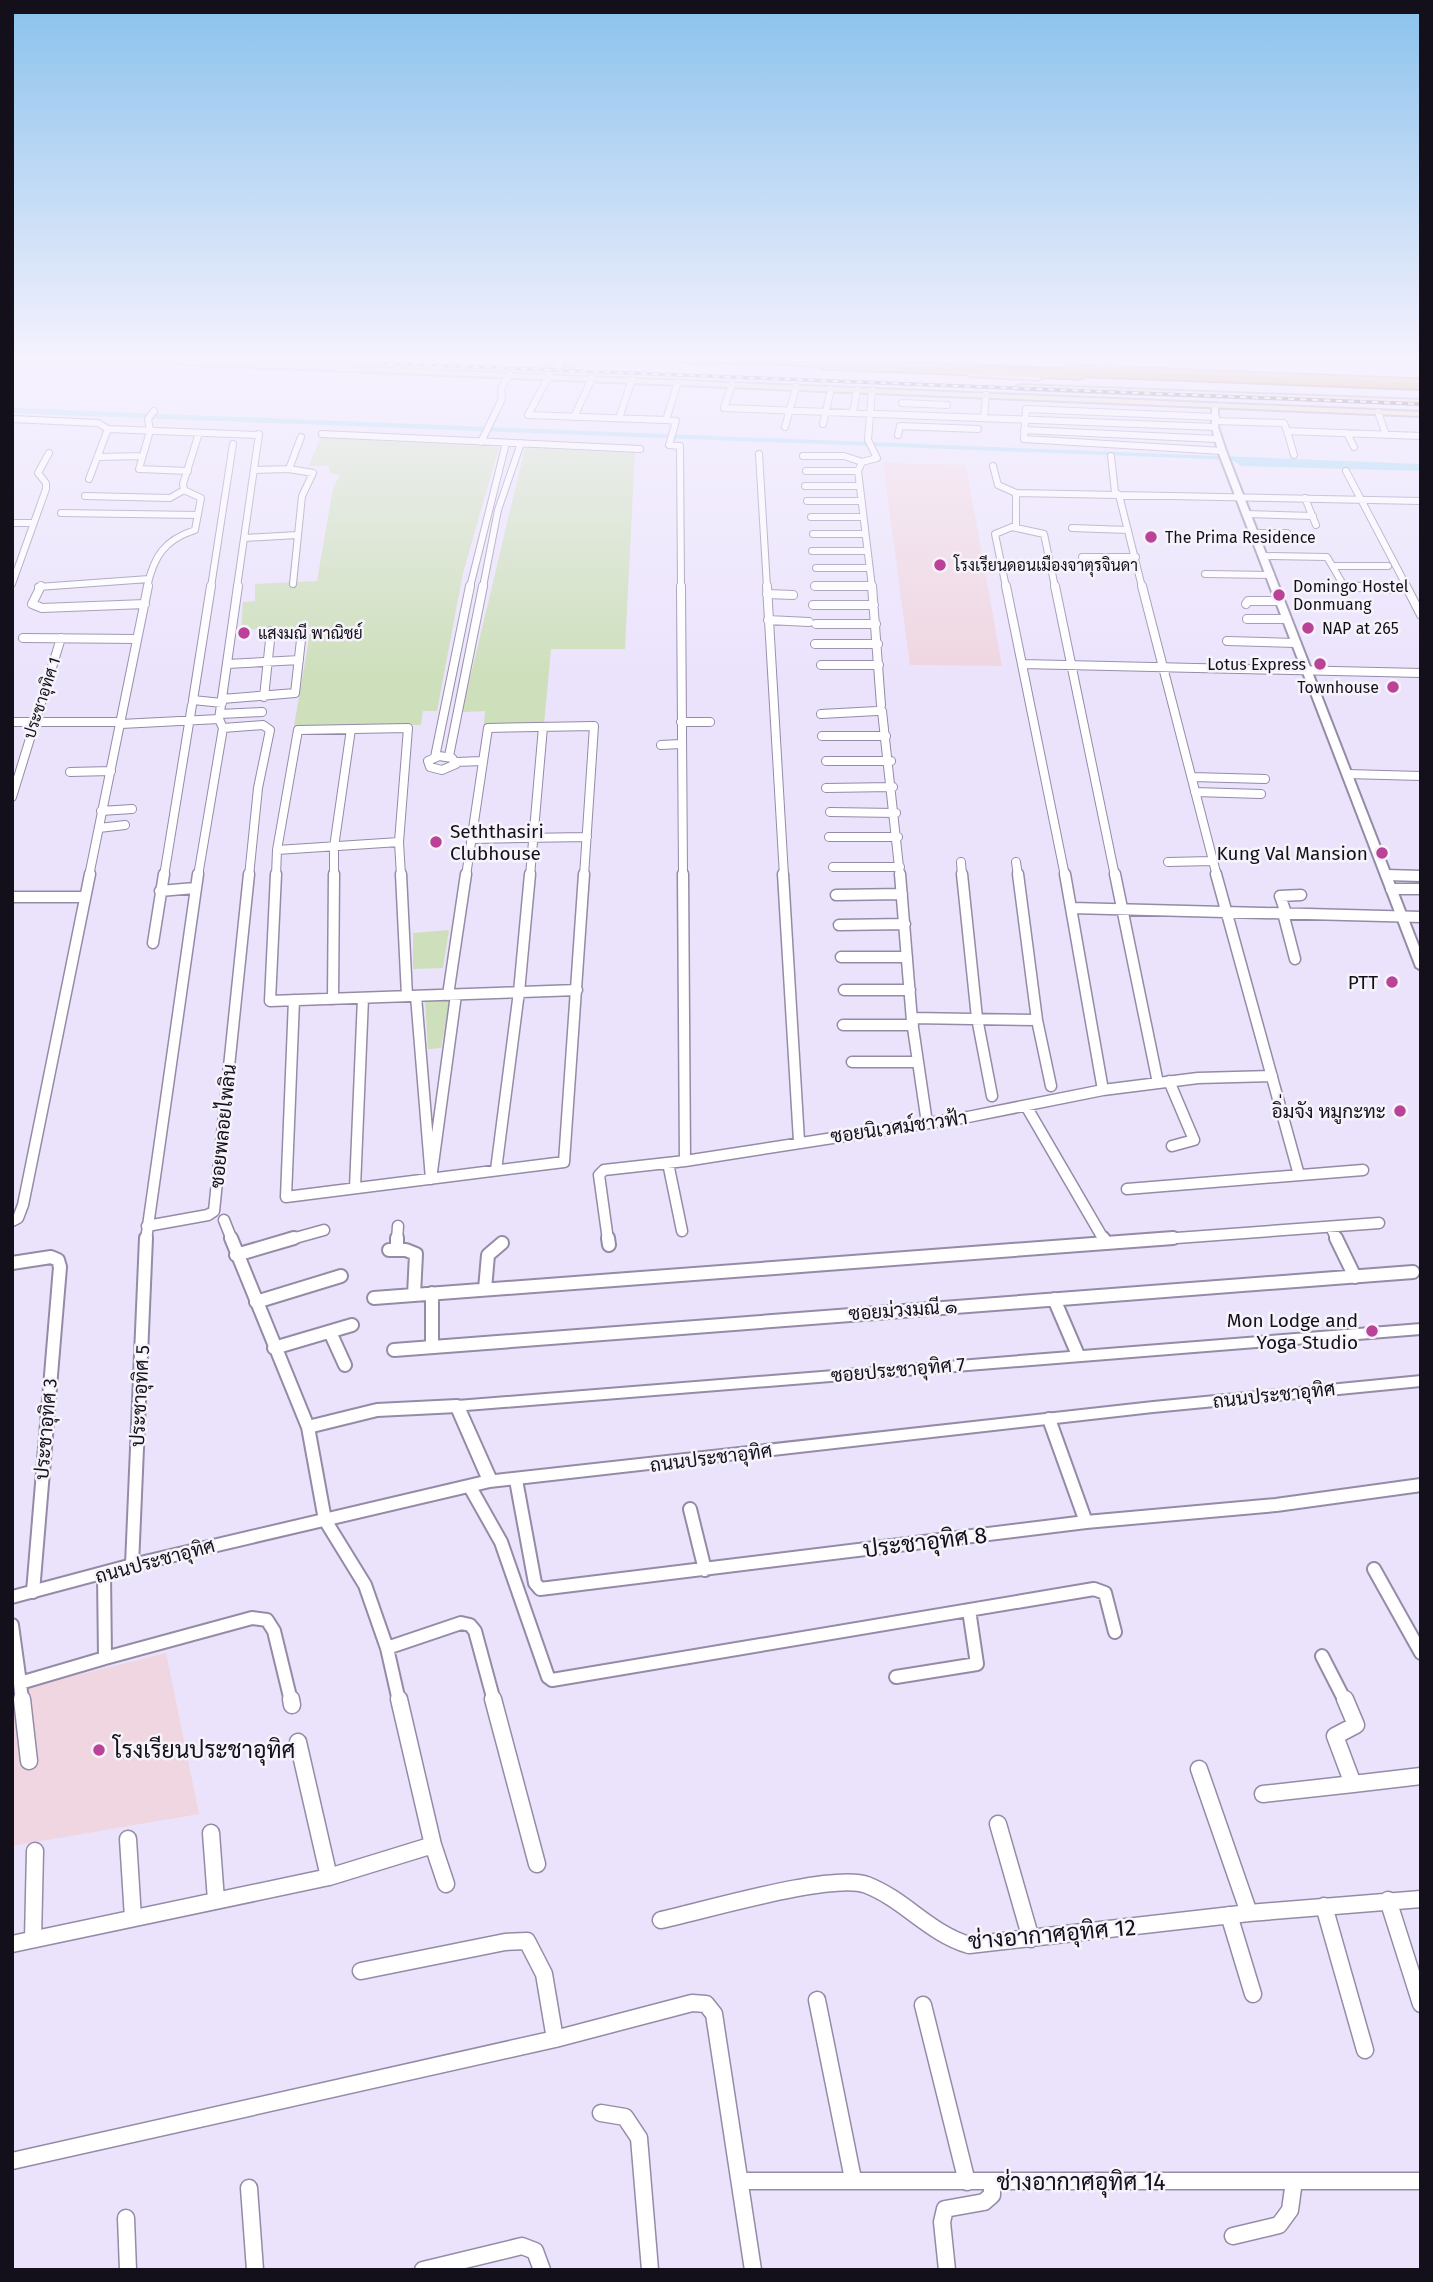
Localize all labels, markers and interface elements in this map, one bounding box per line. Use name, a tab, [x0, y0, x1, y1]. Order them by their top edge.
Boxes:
place label: The Prima Residence	[1165, 528, 1316, 547]
marker: The Prima Residence	[1143, 529, 1159, 545]
place label: โรงเรียนดอนเมืองจาตุรจินดา	[953, 554, 1138, 577]
marker: โรงเรียนดอนเมืองจาตุรจินดา	[932, 557, 948, 573]
place label: Domingo Hostel Donmuang	[1293, 577, 1409, 614]
marker: Domingo Hostel Donmuang	[1271, 587, 1287, 603]
place label: NAP at 265	[1322, 619, 1399, 638]
marker: NAP at 265	[1300, 620, 1316, 636]
place label: แสงมณี พาณิชย์	[258, 621, 363, 643]
marker: แสงมณี พาณิชย์	[236, 625, 252, 641]
street label: ประชาอุทิศ 1	[20, 655, 66, 742]
place label: Lotus Express	[1207, 655, 1306, 674]
marker: Lotus Express	[1312, 656, 1328, 672]
place label: Townhouse	[1297, 678, 1379, 697]
marker: Townhouse	[1385, 679, 1401, 695]
place label: Seththasiri Clubhouse	[450, 820, 544, 865]
marker: Seththasiri Clubhouse	[428, 834, 444, 850]
place label: Kung Val Mansion	[1217, 842, 1368, 865]
marker: Kung Val Mansion	[1374, 845, 1390, 861]
place label: PTT	[1348, 971, 1378, 994]
marker: PTT	[1384, 974, 1400, 990]
street label: ซอยพลอยไพลิน	[204, 1063, 241, 1189]
place label: อิ่มจัง หมูกะทะ	[1271, 1094, 1386, 1125]
marker: อิ่มจัง หมูกะทะ	[1392, 1103, 1408, 1119]
street label: ซอยนิเวศม์ชาวฟ้า	[829, 1105, 969, 1148]
street label: ซอยม่วงมณี ๑	[848, 1294, 958, 1325]
place label: Mon Lodge and Yoga Studio	[1227, 1309, 1358, 1354]
marker: Mon Lodge and Yoga Studio	[1364, 1323, 1380, 1339]
street label: ประชาอุทิศ 5	[126, 1344, 155, 1448]
street label: ซอยประชาอุทิศ 7	[830, 1353, 966, 1388]
street label: ประชาอุทิศ 3	[30, 1377, 63, 1481]
street label: ถนนประชาอุทิศ	[1212, 1377, 1336, 1414]
street label: ถนนประชาอุทิศ	[649, 1439, 773, 1478]
street label: ประชาอุทิศ 8	[861, 1520, 989, 1565]
street label: ถนนประชาอุทิศ	[93, 1534, 218, 1589]
place label: โรงเรียนประชาอุทิศ	[111, 1734, 295, 1766]
marker: โรงเรียนประชาอุทิศ	[91, 1742, 107, 1758]
street label: ช่างอากาศอุทิศ 12	[967, 1913, 1137, 1957]
street label: ช่างอากาศอุทิศ 14	[996, 2168, 1166, 2198]

